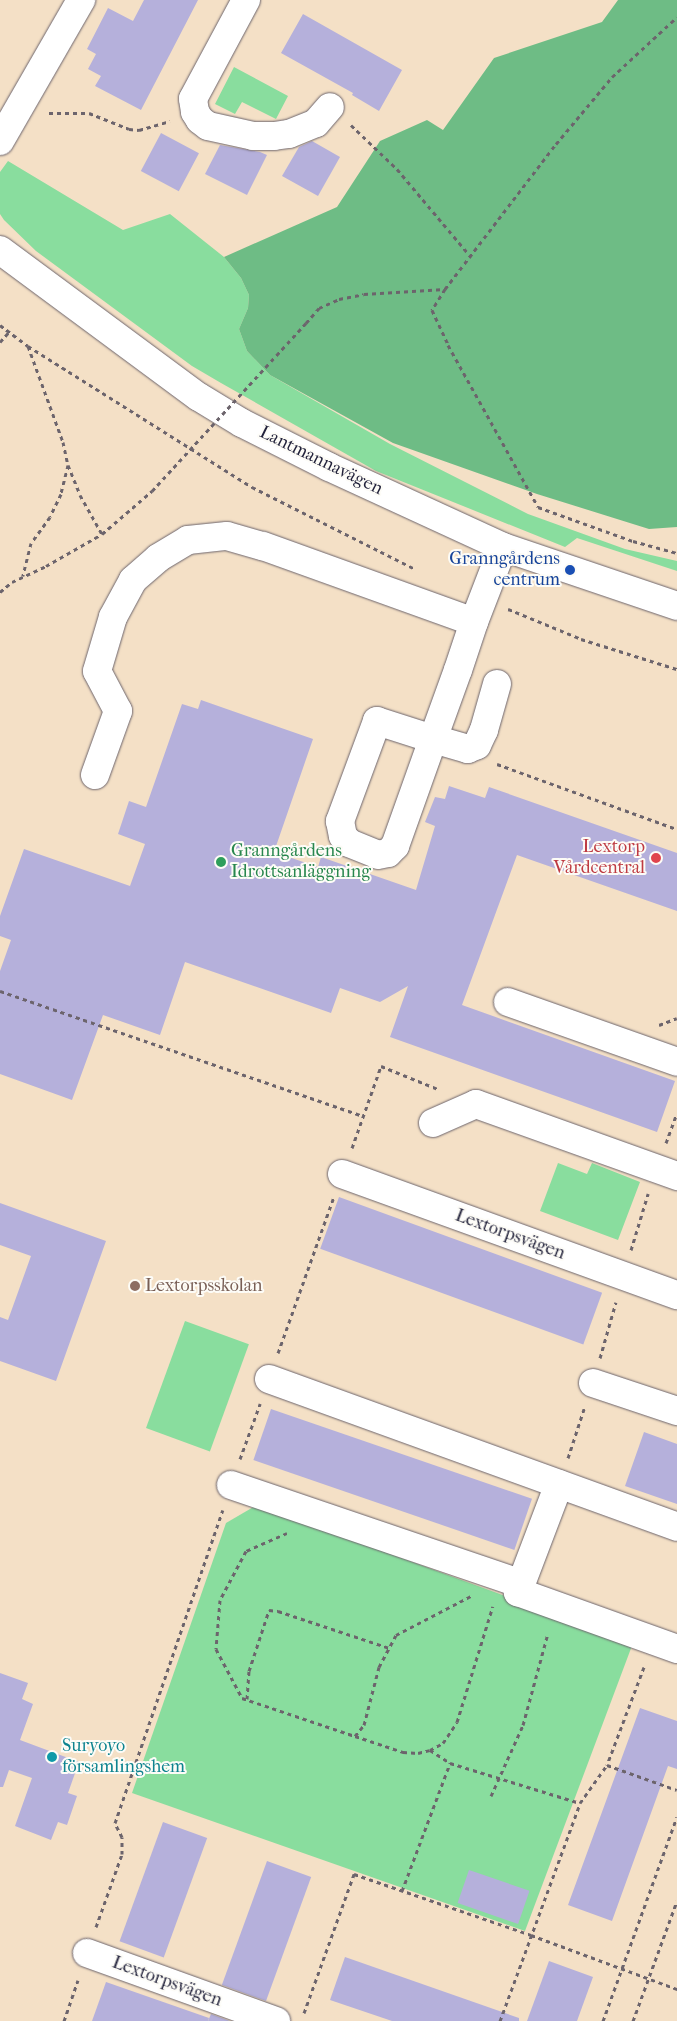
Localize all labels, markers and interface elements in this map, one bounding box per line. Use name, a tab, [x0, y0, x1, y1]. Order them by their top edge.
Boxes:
street label: Lantmannavägen	[256, 422, 386, 500]
place label: Granngårdens centrum	[449, 549, 560, 592]
marker: Granngårdens centrum	[564, 564, 576, 576]
place label: Lextorp Vårdcentral	[554, 837, 645, 880]
place label: Granngårdens Idrottsanläggning	[231, 841, 371, 884]
marker: Lextorp Vårdcentral	[649, 851, 663, 865]
marker: Granngårdens Idrottsanläggning	[215, 856, 227, 868]
street label: Lextorpsvägen	[452, 1205, 568, 1265]
place label: Lextorpsskolan	[145, 1275, 262, 1297]
marker: Lextorpsskolan	[129, 1280, 141, 1292]
place label: Suryoyo församlingshem	[62, 1736, 185, 1778]
marker: Suryoyo församlingshem	[46, 1751, 58, 1763]
street label: Lextorpsvägen	[109, 1952, 225, 2012]

